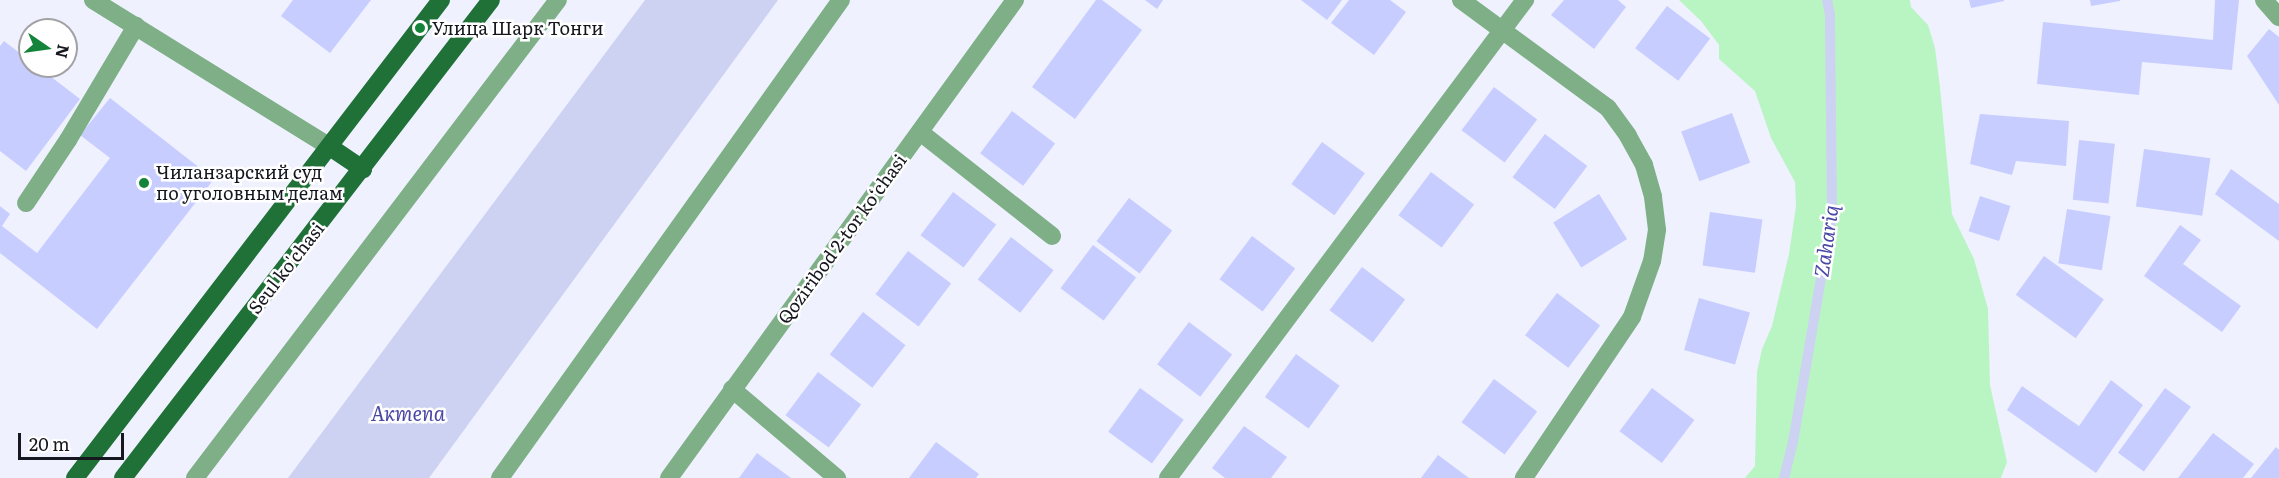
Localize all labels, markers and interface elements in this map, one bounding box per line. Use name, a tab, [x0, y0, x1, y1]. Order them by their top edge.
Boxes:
place label: Улица Шарк Тонги	[432, 17, 604, 39]
north arrow	[18, 18, 78, 78]
marker: Улица Шарк Тонги	[413, 21, 427, 35]
text: N	[50, 42, 77, 61]
street label: Qoziribod 2-tor ko‘chasi	[773, 150, 911, 328]
place label: Чиланзарский суд по уголовным делам	[156, 162, 343, 204]
marker: Чиланзарский суд по уголовным делам	[137, 176, 151, 190]
water label: Zahariq	[1808, 203, 1842, 279]
street label: Seul ko'chasi	[244, 218, 328, 318]
water label: Актепа	[371, 400, 445, 424]
scale bar	[21, 421, 128, 459]
text: 20 m	[29, 430, 70, 457]

